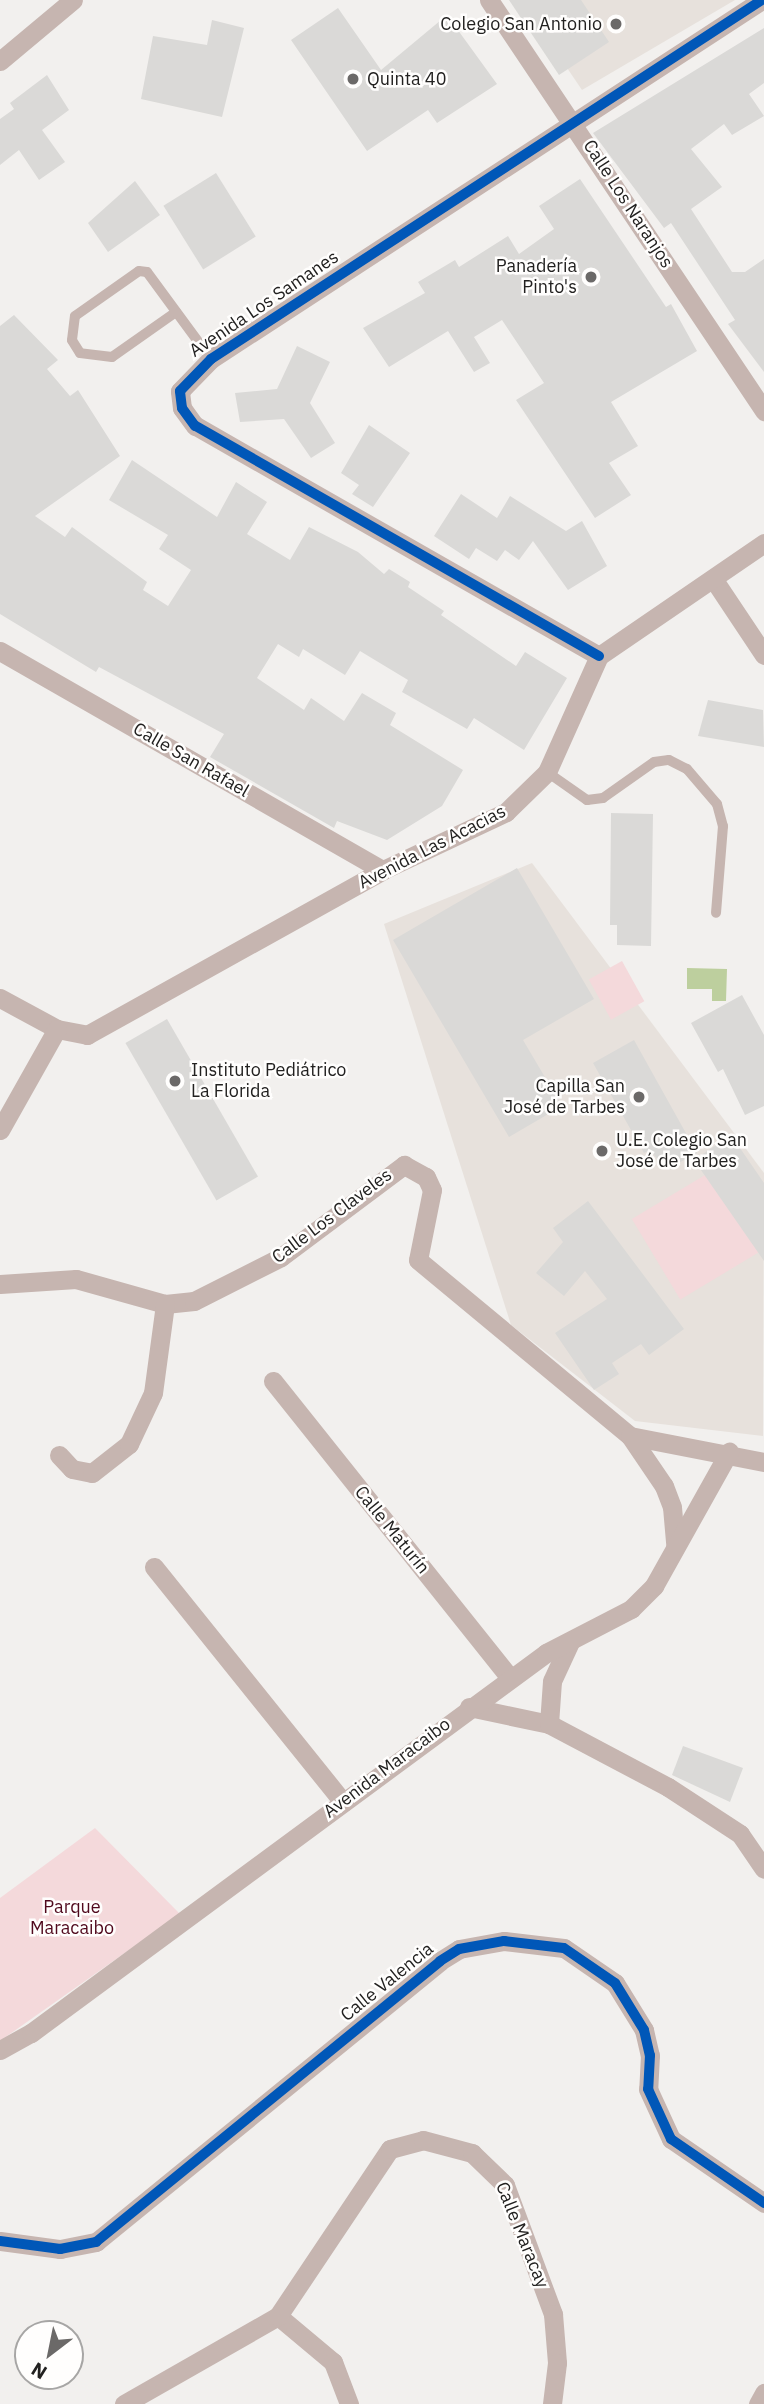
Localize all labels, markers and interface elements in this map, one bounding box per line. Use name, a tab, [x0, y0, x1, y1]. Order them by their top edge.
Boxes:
place label: Colegio San Antonio	[440, 13, 602, 35]
marker: Colegio San Antonio	[608, 16, 624, 32]
place label: Quinta 40	[367, 68, 446, 90]
marker: Quinta 40	[345, 71, 361, 87]
street label: Calle Los Naranjos	[578, 136, 678, 272]
street label: Avenida Los Samanes	[185, 246, 343, 362]
place label: Panadería Pinto's	[496, 256, 577, 298]
marker: Panadería Pinto's	[583, 269, 599, 285]
street label: Calle San Rafael	[129, 718, 253, 802]
street label: Avenida Las Acacias	[355, 800, 509, 894]
place label: Instituto Pediátrico La Florida	[191, 1060, 346, 1102]
marker: Instituto Pediátrico La Florida	[165, 1071, 185, 1091]
place label: Capilla San José de Tarbes	[504, 1076, 625, 1118]
marker: Capilla San José de Tarbes	[631, 1089, 647, 1105]
place label: U.E. Colegio San José de Tarbes	[616, 1130, 747, 1172]
marker: U.E. Colegio San José de Tarbes	[594, 1143, 610, 1159]
street label: Calle Los Claveles	[268, 1164, 396, 1268]
street label: Calle Maturín	[350, 1482, 434, 1578]
street label: Avenida Maracaibo	[319, 1713, 455, 1823]
park label: Parque Maracaibo	[30, 1897, 114, 1940]
street label: Calle Valencia	[336, 1938, 438, 2026]
street label: Calle Maracay	[491, 2179, 553, 2291]
north arrow	[14, 2320, 84, 2390]
text: N	[27, 2357, 51, 2385]

